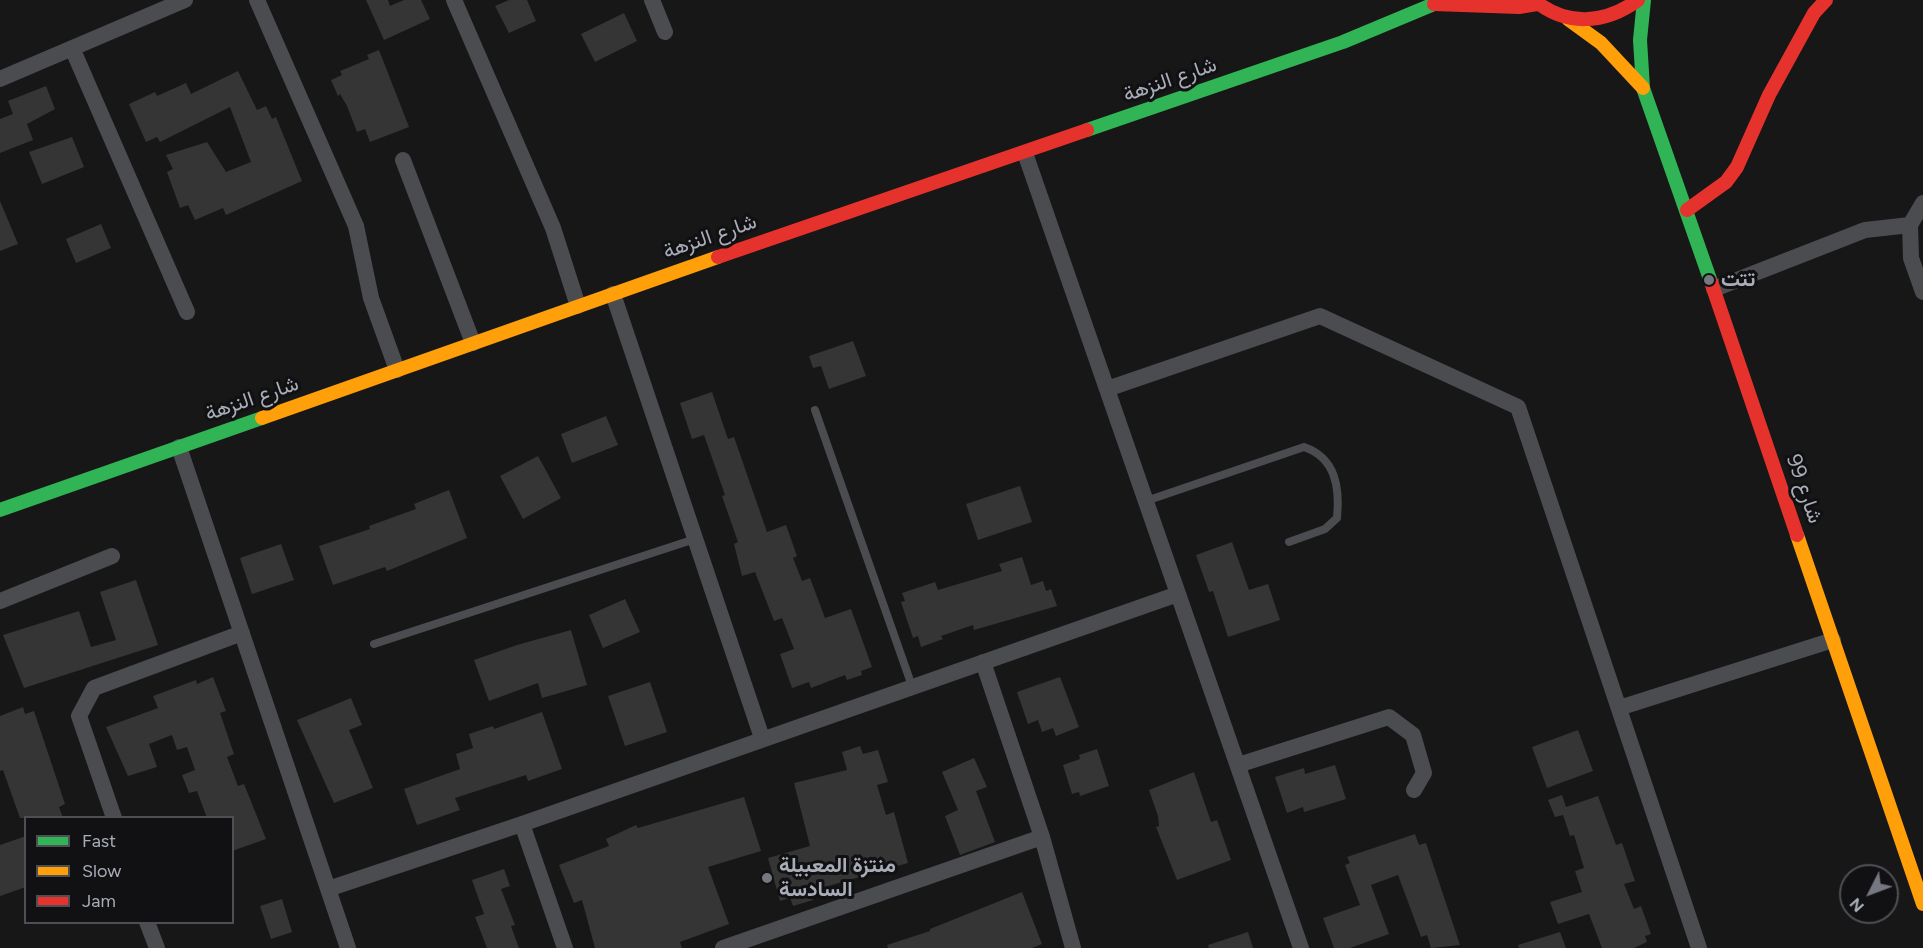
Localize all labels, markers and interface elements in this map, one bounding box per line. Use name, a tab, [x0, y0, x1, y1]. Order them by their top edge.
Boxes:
street label: شارع النزهة	[1120, 52, 1220, 108]
street label: شارع النزهة	[660, 209, 760, 265]
place label: تتت	[1721, 267, 1755, 293]
marker: تتت	[1702, 273, 1716, 287]
street label: شارع النزهة	[202, 371, 302, 427]
street label: شارع 99	[1780, 451, 1828, 527]
legend	[24, 816, 234, 924]
text: Fast	[82, 830, 116, 852]
place label: منتزة المعبيلة السادسة	[779, 853, 896, 903]
text: Slow	[82, 860, 121, 882]
north arrow	[1839, 864, 1899, 924]
marker: منتزة المعبيلة السادسة	[760, 871, 774, 885]
text: Jam	[82, 890, 116, 912]
text: N	[1846, 894, 1868, 916]

